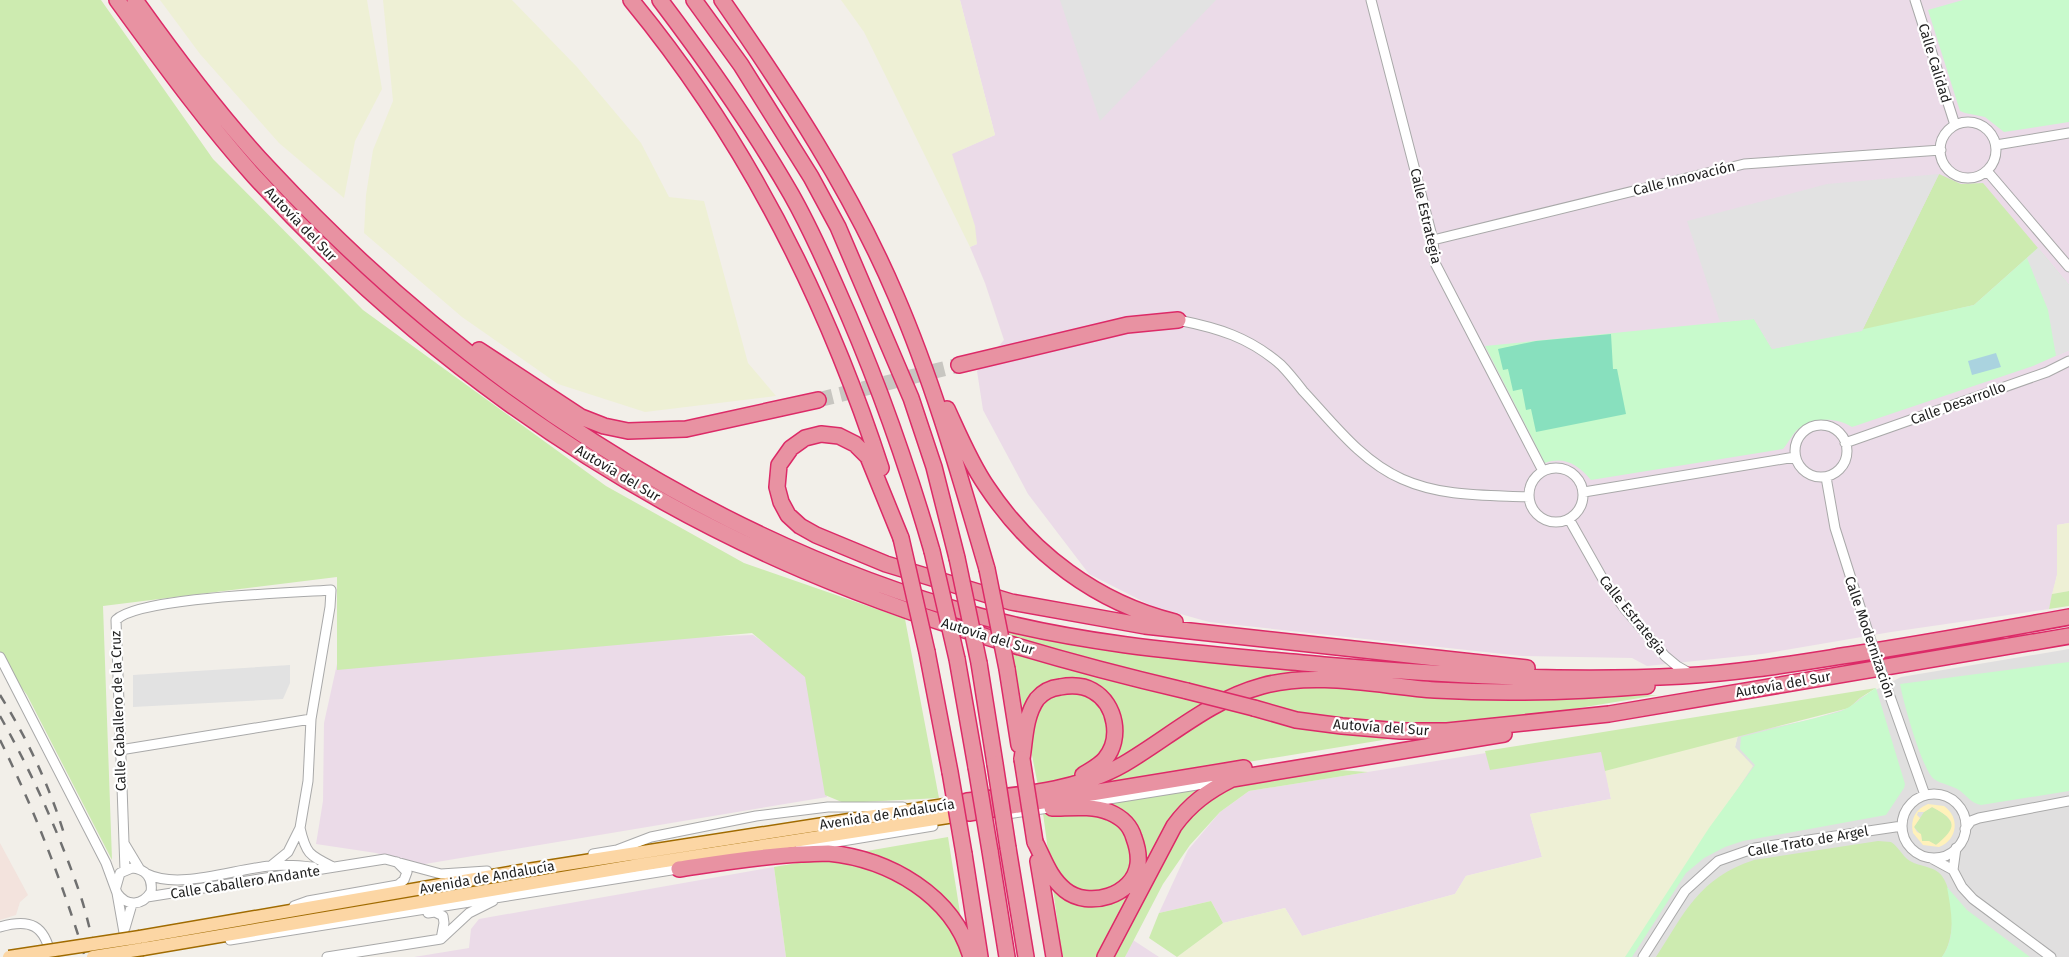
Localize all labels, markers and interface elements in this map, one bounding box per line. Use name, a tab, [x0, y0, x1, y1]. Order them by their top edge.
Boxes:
street label: Calle Calidad	[1914, 21, 1955, 105]
street label: Calle Innovación	[1631, 158, 1737, 199]
street label: Calle Estrategia	[1406, 167, 1445, 266]
street label: Autovía del Sur	[261, 184, 341, 265]
street label: Calle Desarrollo	[1908, 378, 2008, 429]
street label: Autovía del Sur	[572, 441, 664, 506]
street label: Calle Estrategia	[1595, 572, 1670, 659]
street label: Calle Modernización	[1841, 574, 1898, 700]
street label: Autovía del Sur	[939, 614, 1037, 659]
street label: Calle Caballero de la Cruz	[107, 630, 130, 792]
street label: Autovía del Sur	[1734, 668, 1833, 701]
street label: Autovía del Sur	[1332, 716, 1430, 739]
street label: Avenida de Andalucía	[818, 795, 956, 834]
street label: Calle Trato de Argel	[1746, 822, 1870, 860]
street label: Avenida de Andalucía	[418, 857, 556, 898]
street label: Calle Caballero Andante	[169, 862, 321, 903]

